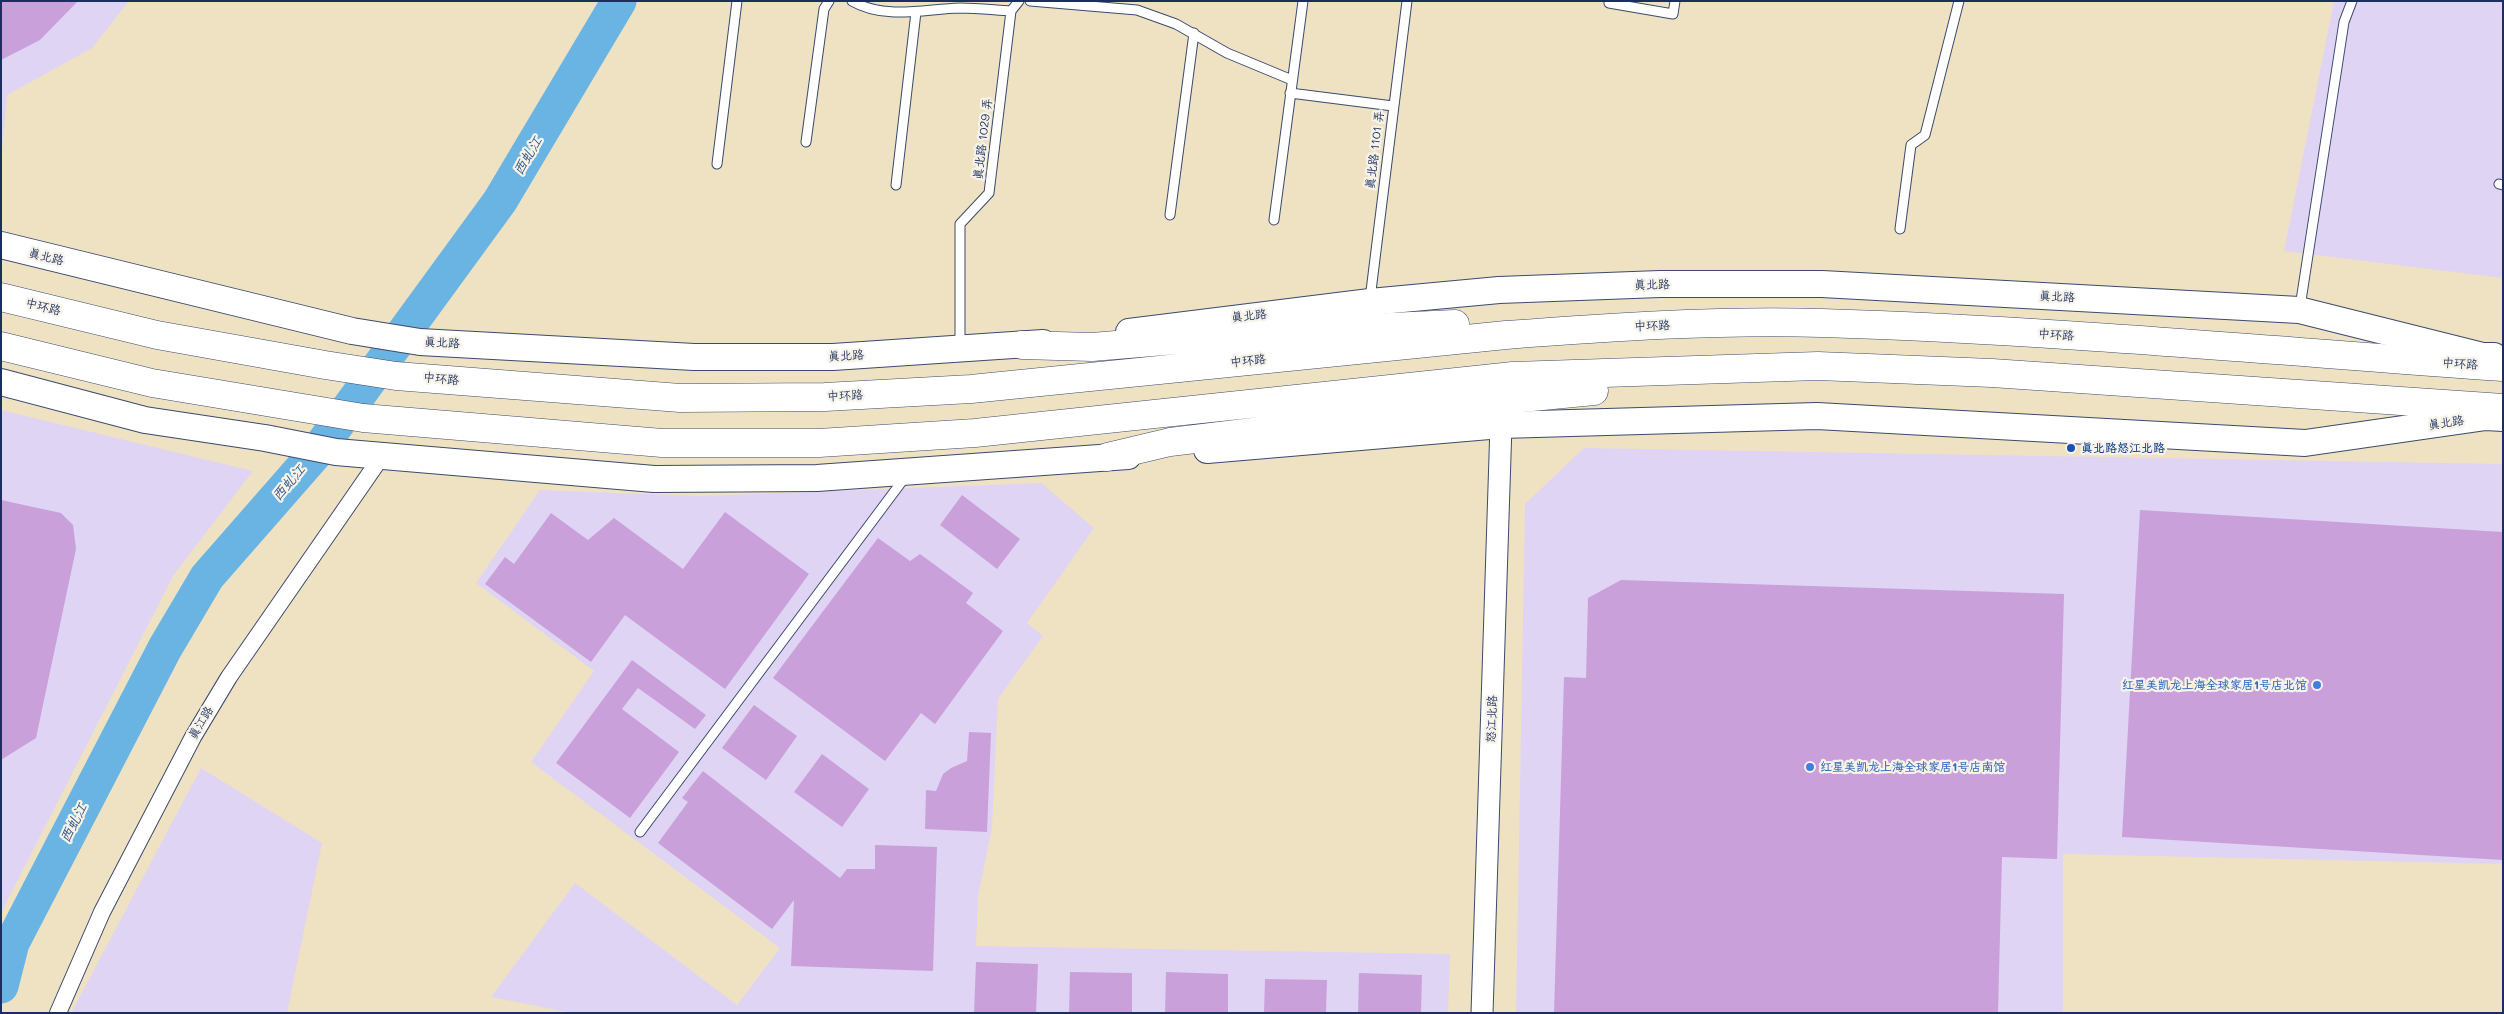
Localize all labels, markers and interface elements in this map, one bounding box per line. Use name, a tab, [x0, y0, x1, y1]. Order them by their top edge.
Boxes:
street label: 真北路 1029 弄	[971, 97, 995, 181]
street label: 真北路 1101 弄	[1363, 110, 1387, 190]
water label: 西虬江	[510, 134, 546, 178]
street label: 真北路	[27, 246, 65, 268]
street label: 真北路	[1634, 277, 1670, 293]
street label: 真北路	[2039, 289, 2075, 305]
street label: 中环路	[24, 296, 62, 318]
street label: 真北路	[1230, 307, 1268, 325]
street label: 中环路	[1634, 318, 1670, 334]
street label: 中环路	[2038, 327, 2074, 343]
street label: 真北路	[424, 335, 460, 351]
street label: 真北路	[828, 348, 864, 364]
street label: 中环路	[1229, 352, 1267, 370]
street label: 中环路	[2442, 356, 2478, 372]
street label: 中环路	[422, 370, 460, 388]
street label: 中环路	[827, 388, 863, 404]
street label: 真北路	[2427, 413, 2465, 433]
place label: 真北路怒江北路	[2081, 441, 2165, 455]
marker: 真北路怒江北路	[2065, 442, 2077, 454]
water label: 西虬江	[269, 462, 309, 504]
place label: 红星美凯龙上海全球家居1号店北馆	[2122, 678, 2307, 692]
marker: 红星美凯龙上海全球家居1号店北馆	[2311, 679, 2323, 691]
street label: 怒江北路	[1484, 695, 1500, 743]
street label: 真江路	[186, 704, 216, 742]
place label: 红星美凯龙上海全球家居1号店南馆	[1820, 760, 2005, 774]
marker: 红星美凯龙上海全球家居1号店南馆	[1804, 761, 1816, 773]
water label: 西虬江	[57, 800, 91, 846]

